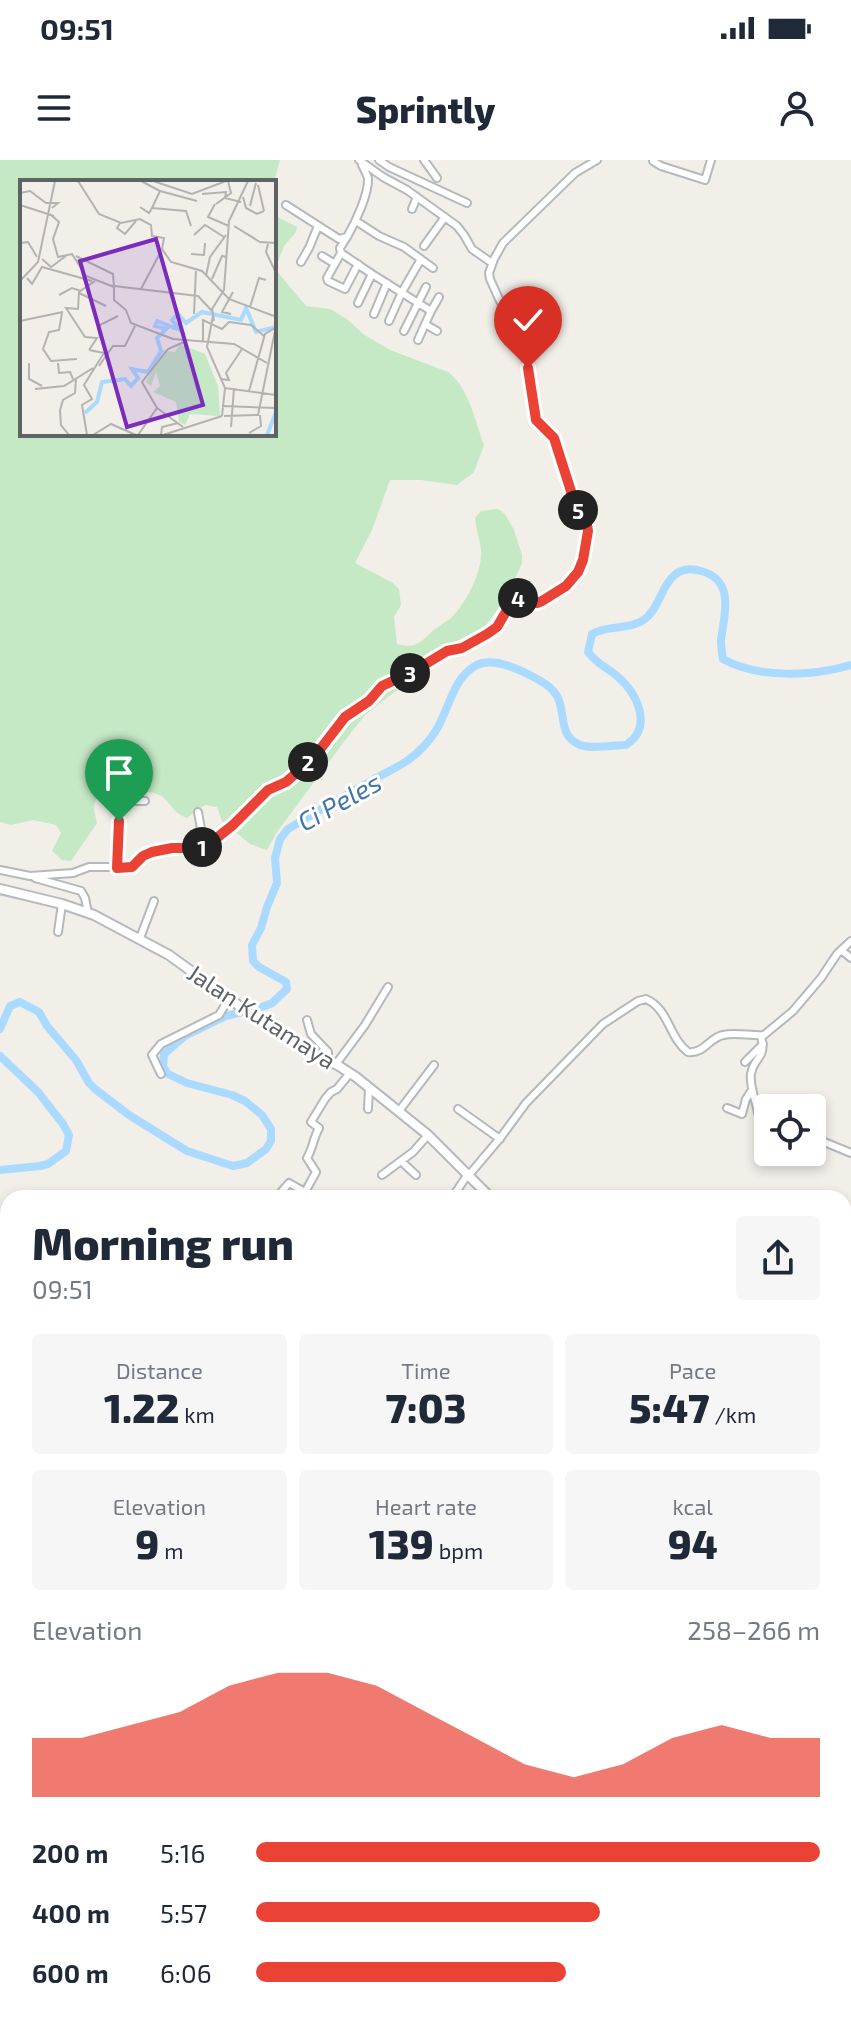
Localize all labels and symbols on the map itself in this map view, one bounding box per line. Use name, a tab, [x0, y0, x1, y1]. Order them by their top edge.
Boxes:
inset map	[20, 180, 276, 436]
pin	[494, 286, 562, 368]
pin: 5	[558, 490, 598, 530]
pin: 4	[498, 578, 538, 618]
pin: 3	[390, 653, 430, 693]
pin	[85, 739, 153, 821]
pin: 2	[288, 742, 328, 782]
water label: Ci Peles	[292, 765, 386, 837]
pin: 1	[182, 827, 222, 867]
street label: Jalan Kutamaya	[182, 957, 342, 1075]

